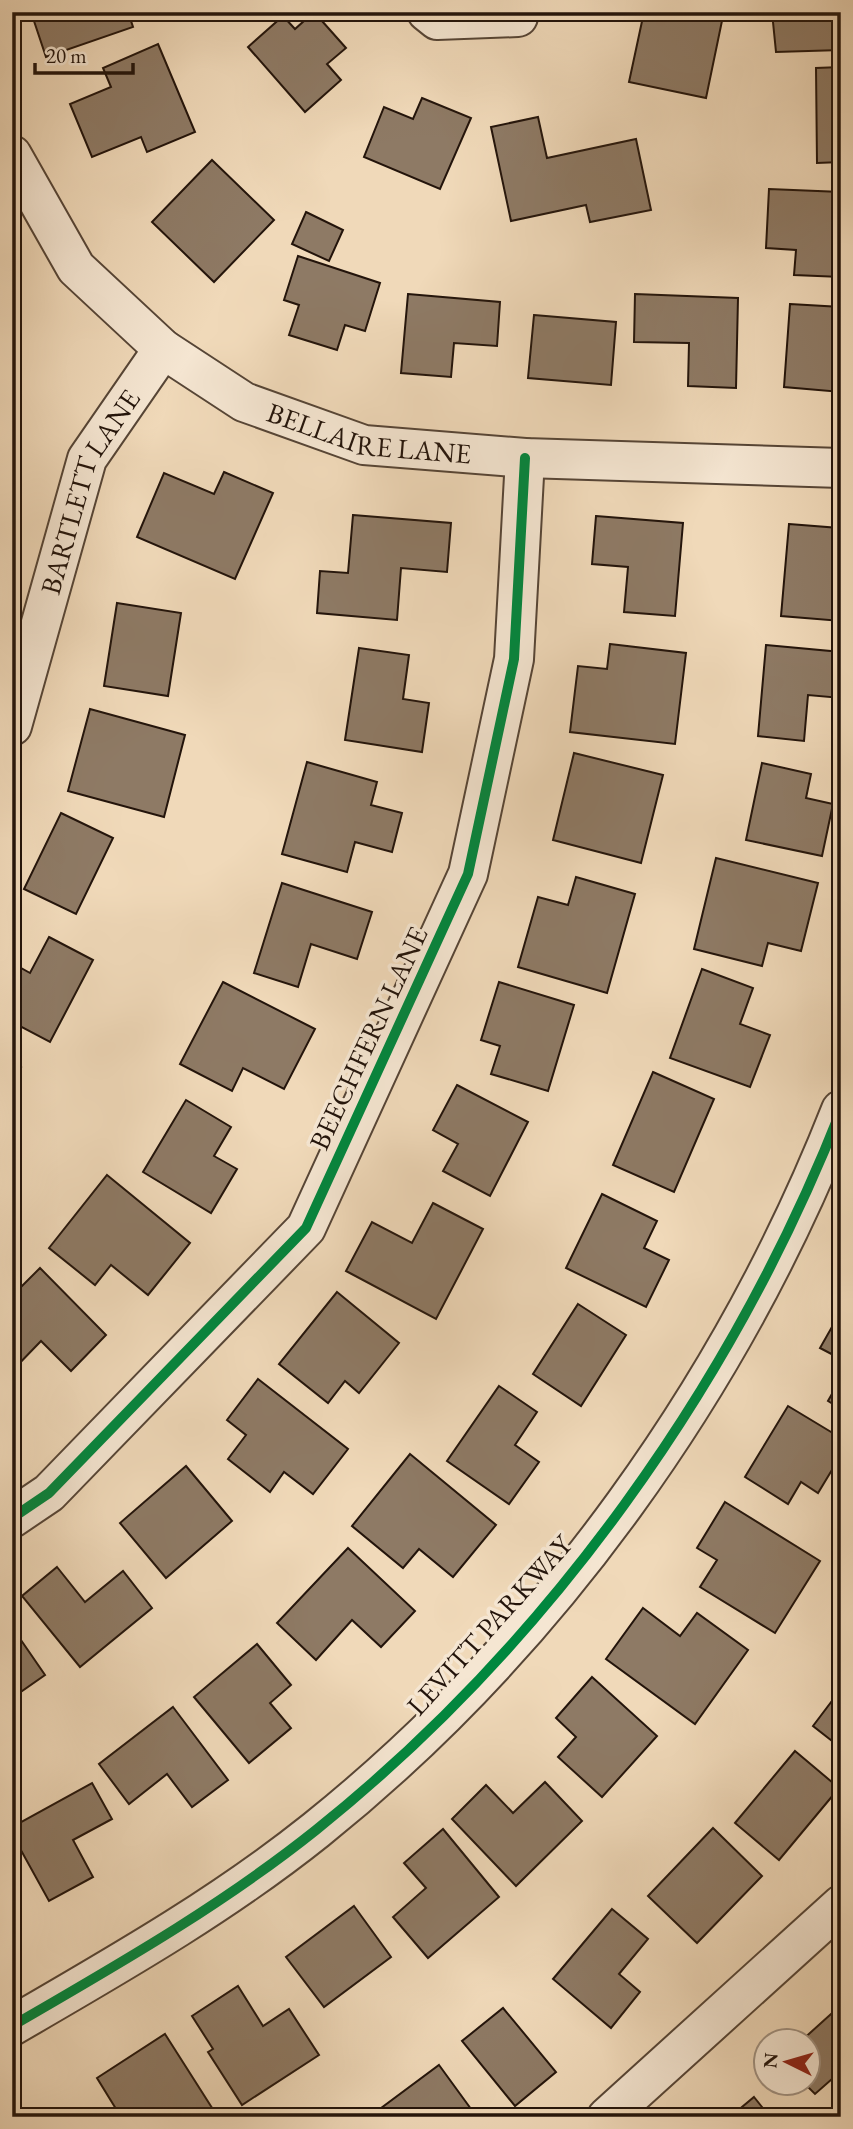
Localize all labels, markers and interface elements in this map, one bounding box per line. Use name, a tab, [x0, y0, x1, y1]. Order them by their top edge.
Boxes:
scale bar	[35, 32, 133, 76]
text: 20 m	[46, 42, 87, 69]
street label: BARTLETT LANE	[32, 382, 148, 598]
street label: BELLAIRE LANE	[262, 394, 473, 472]
street label: BEECHFERN LANE	[301, 920, 436, 1155]
street label: LEVITT PARKWAY	[399, 1526, 581, 1723]
north arrow	[752, 2028, 822, 2098]
text: N	[757, 2051, 784, 2069]

